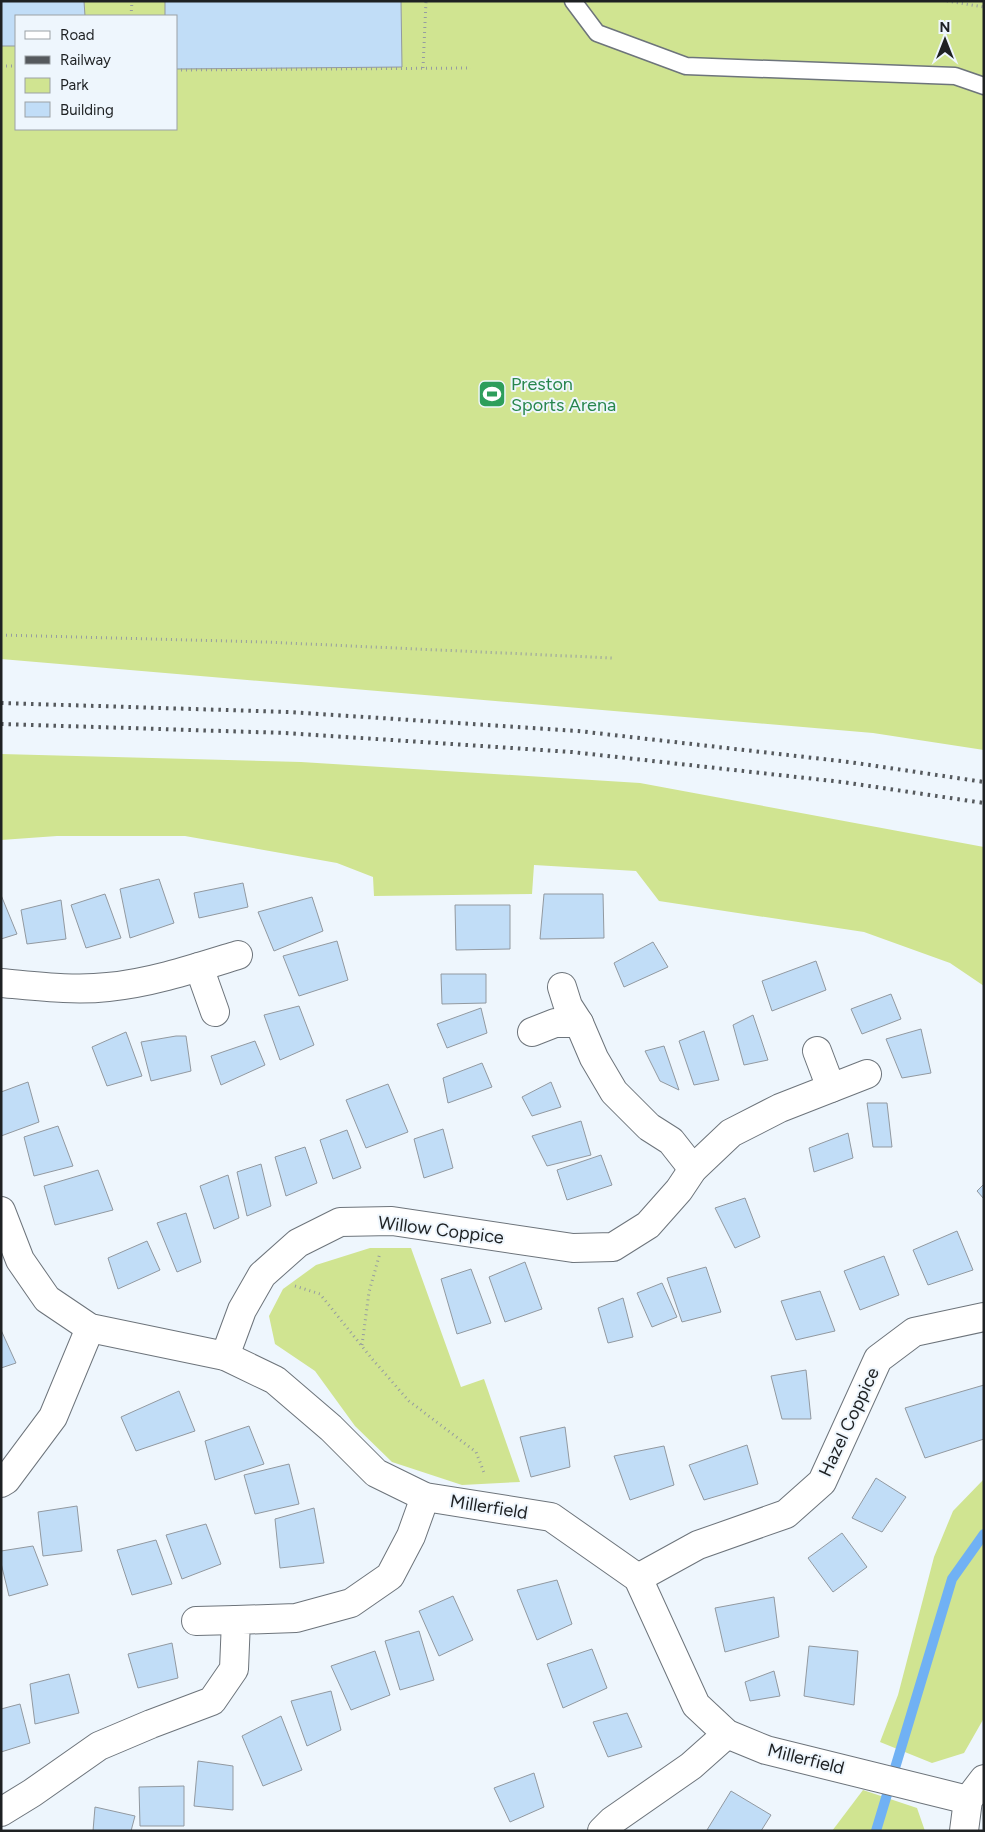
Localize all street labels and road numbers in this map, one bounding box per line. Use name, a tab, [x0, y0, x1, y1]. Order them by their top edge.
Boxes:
street label: Willow Coppice	[377, 1211, 505, 1249]
street label: Hazel Coppice	[814, 1364, 884, 1480]
street label: Millerfield	[449, 1490, 529, 1524]
street label: Millerfield	[765, 1739, 847, 1779]

